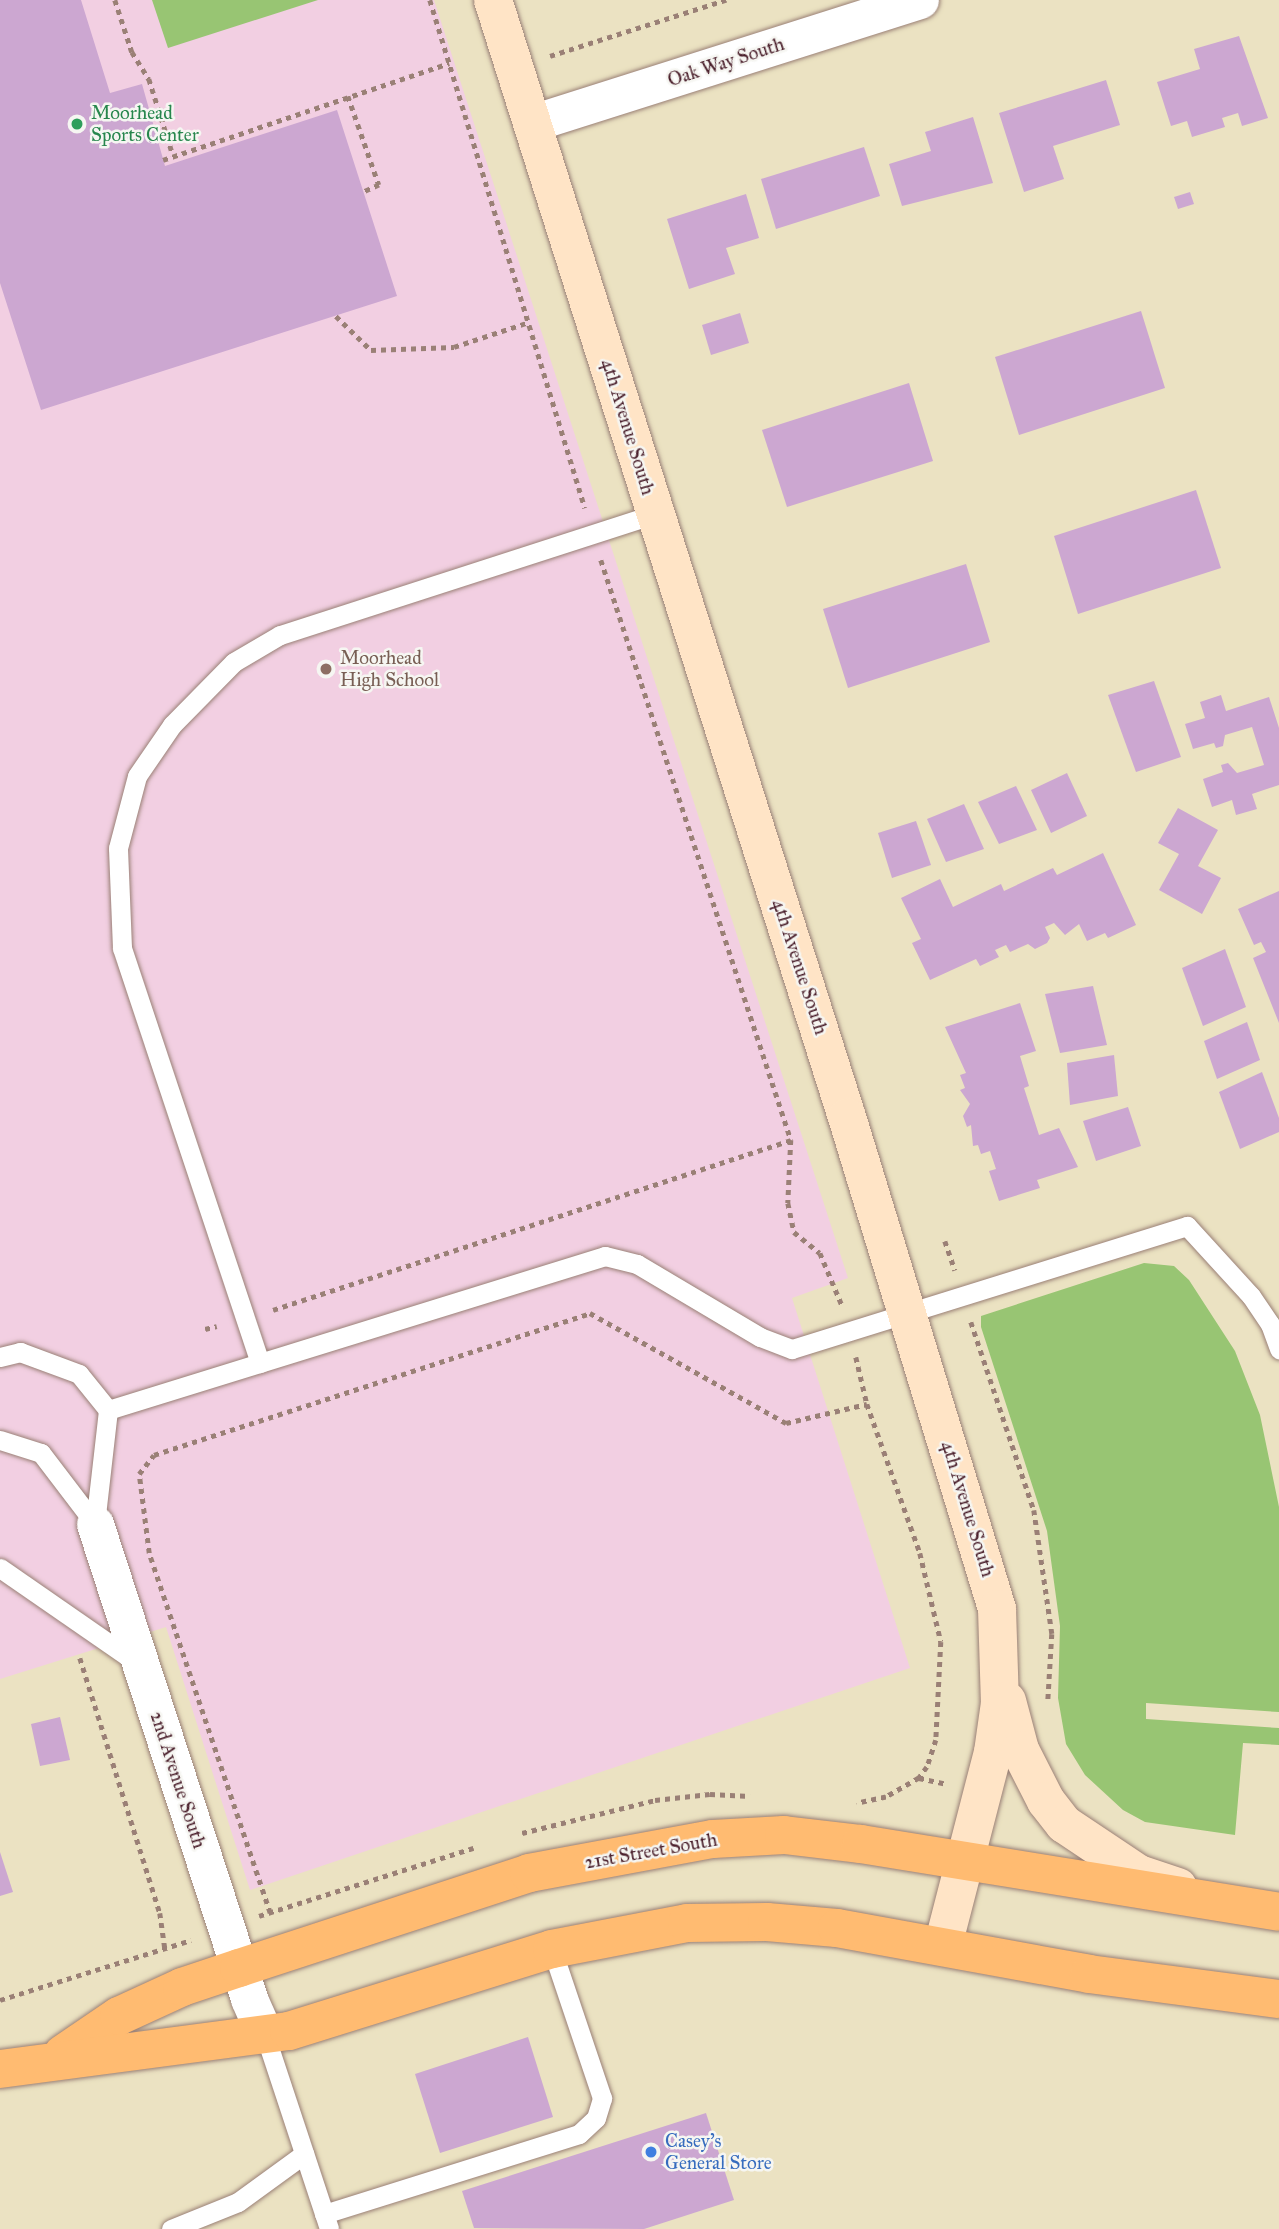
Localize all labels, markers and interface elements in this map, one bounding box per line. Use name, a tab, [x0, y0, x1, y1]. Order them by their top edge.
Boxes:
street label: Oak Way South	[665, 32, 787, 92]
place label: Moorhead Sports Center	[91, 102, 199, 146]
marker: Moorhead Sports Center	[69, 116, 85, 132]
street label: 4th Avenue South	[596, 356, 660, 498]
place label: Moorhead High School	[340, 647, 439, 691]
marker: Moorhead High School	[318, 661, 334, 677]
street label: 4th Avenue South	[767, 896, 833, 1038]
street label: 4th Avenue South	[936, 1438, 1000, 1580]
street label: 2nd Avenue South	[145, 1709, 211, 1851]
street label: 21st Street South	[583, 1828, 719, 1874]
place label: Casey's General Store	[665, 2130, 772, 2174]
marker: Casey's General Store	[643, 2144, 659, 2160]

